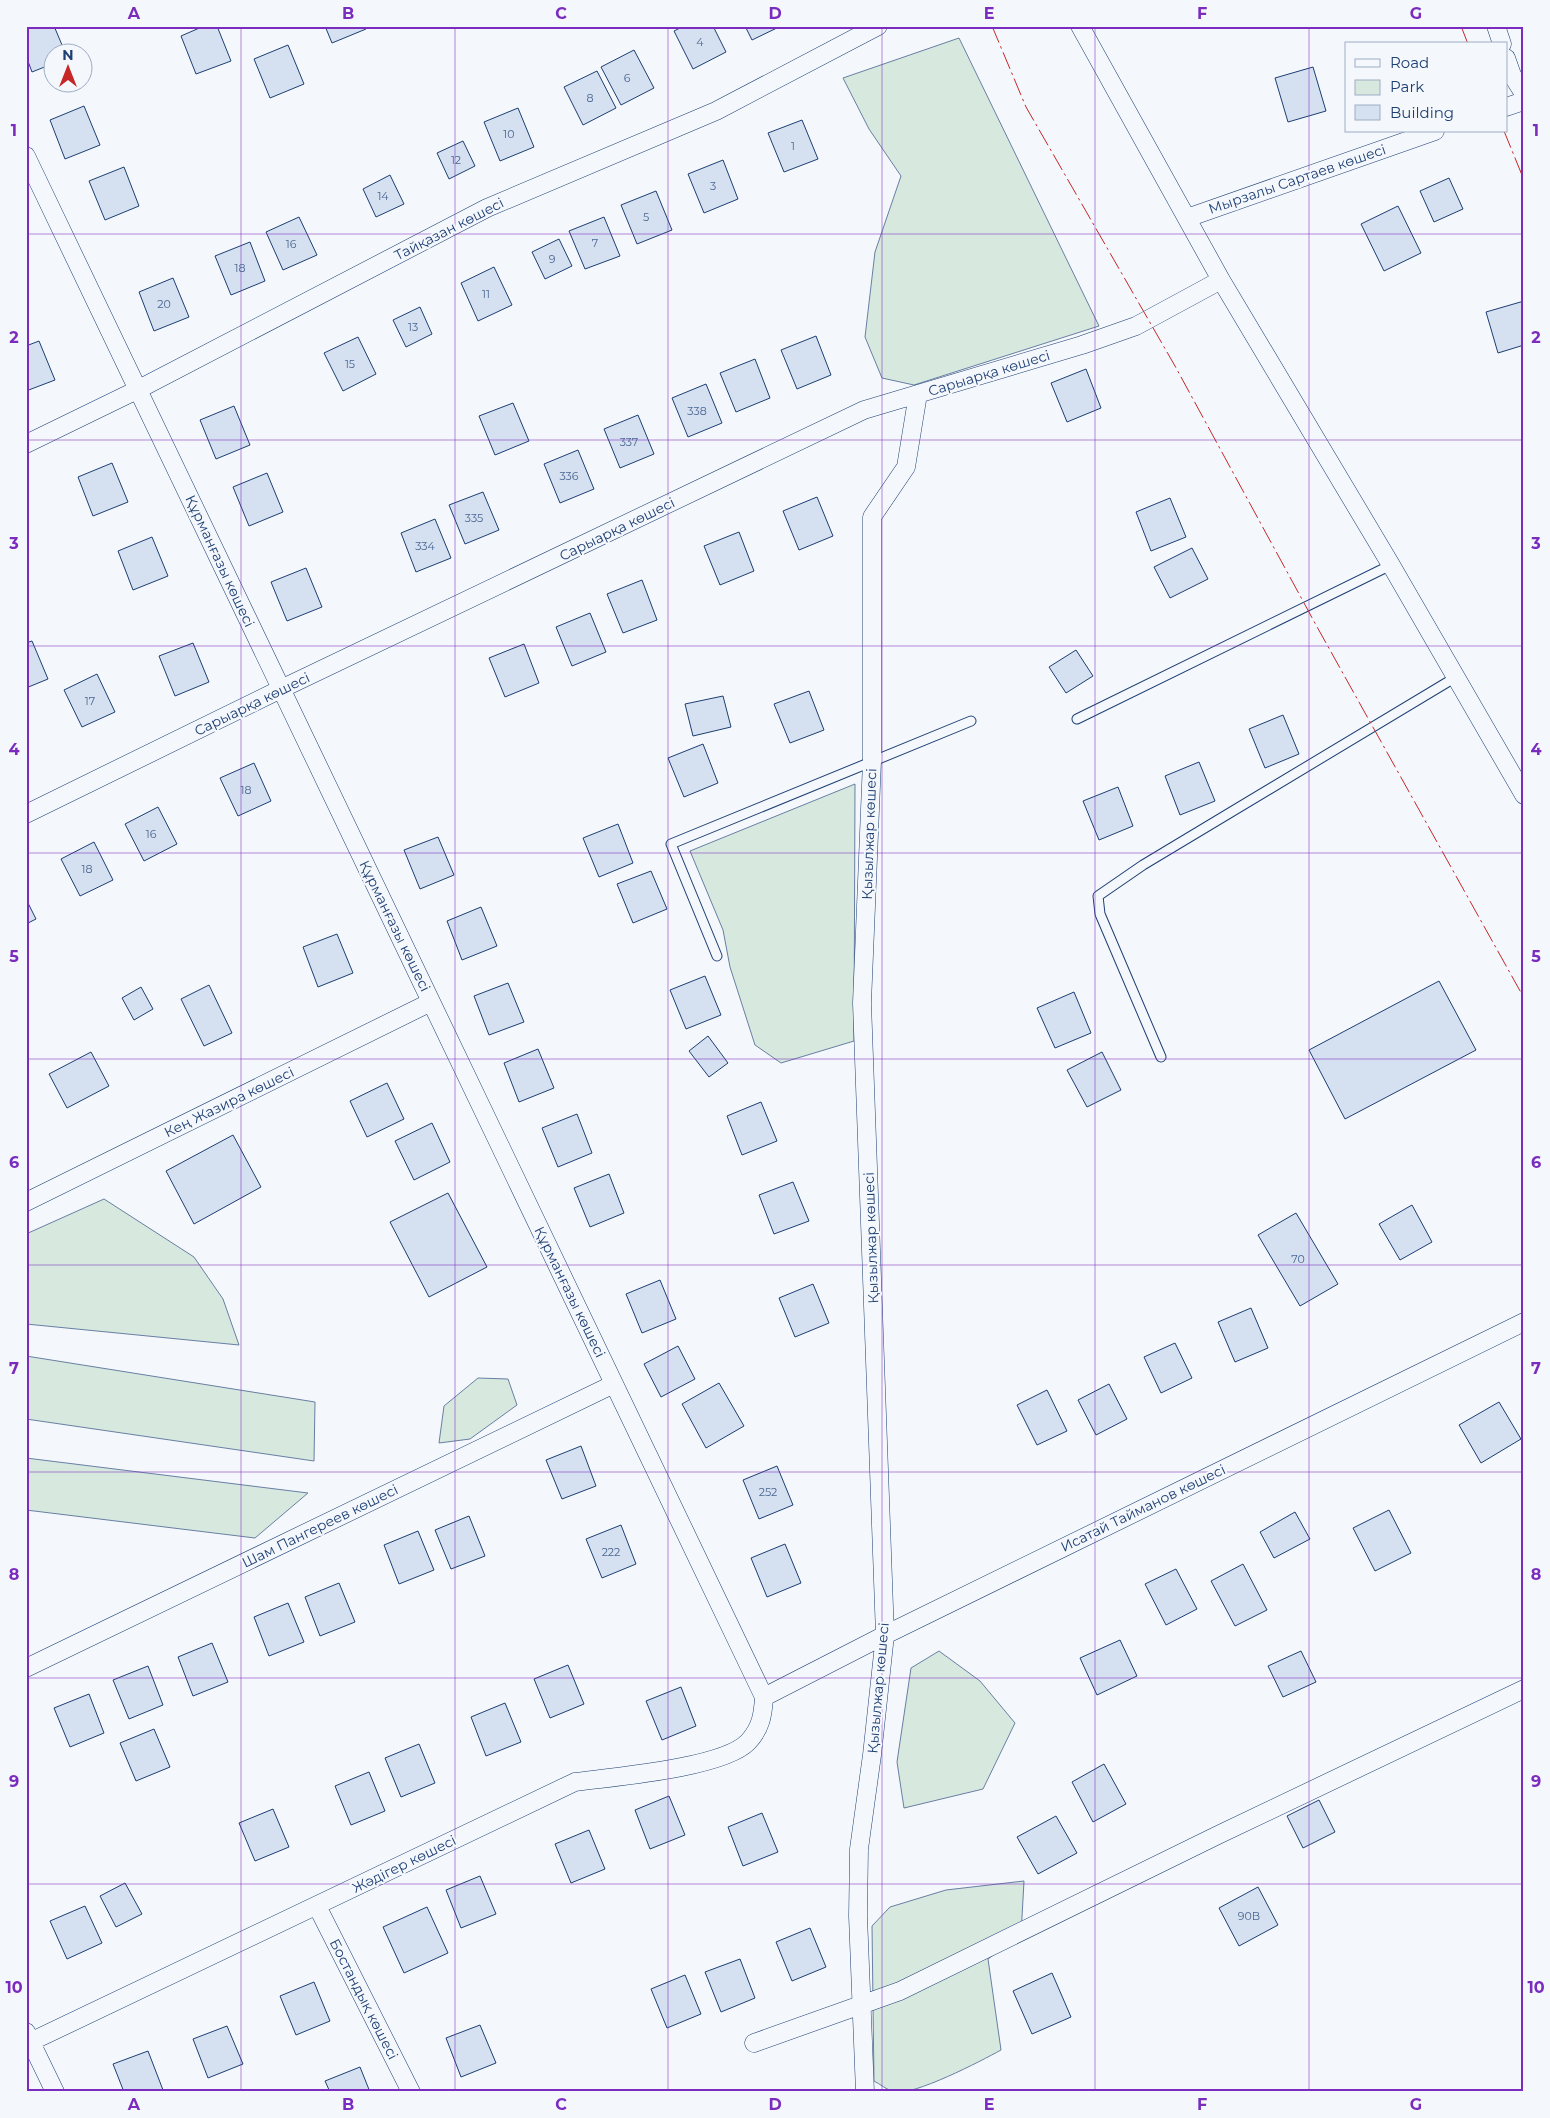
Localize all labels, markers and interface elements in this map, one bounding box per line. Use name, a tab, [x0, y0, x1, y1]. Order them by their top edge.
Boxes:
text: A	[127, 4, 141, 23]
text: B	[342, 4, 354, 23]
text: C	[555, 4, 567, 23]
text: D	[768, 4, 782, 23]
text: E	[984, 4, 994, 23]
text: F	[1197, 4, 1207, 23]
text: G	[1410, 4, 1422, 23]
house number: 4	[696, 35, 704, 49]
north arrow	[42, 42, 92, 92]
legend	[1345, 42, 1508, 132]
text: N	[62, 46, 74, 64]
text: Road	[1390, 53, 1429, 72]
house number: 6	[624, 71, 631, 85]
text: Park	[1390, 77, 1424, 96]
house number: 8	[586, 91, 594, 105]
text: Building	[1390, 103, 1454, 122]
text: 1	[11, 121, 17, 140]
text: 1	[1533, 121, 1539, 140]
house number: 10	[503, 127, 515, 141]
house number: 1	[791, 139, 795, 153]
street label: Мырзалы Сартаев көшесі	[1206, 140, 1388, 218]
house number: 12	[451, 153, 461, 167]
house number: 3	[710, 179, 716, 193]
house number: 14	[377, 189, 389, 203]
street label: Тайқазан көшесі	[391, 194, 507, 264]
house number: 5	[643, 210, 649, 224]
house number: 7	[592, 236, 598, 250]
house number: 16	[286, 237, 297, 251]
house number: 9	[549, 252, 556, 266]
house number: 18	[235, 261, 246, 275]
house number: 11	[482, 287, 490, 301]
house number: 20	[157, 297, 171, 311]
house number: 13	[408, 320, 418, 334]
text: 2	[9, 328, 19, 347]
text: 2	[1531, 328, 1541, 347]
street label: Сарыарқа көшесі	[926, 346, 1052, 400]
house number: 15	[345, 357, 355, 371]
house number: 338	[687, 404, 707, 418]
house number: 337	[620, 435, 638, 449]
house number: 336	[559, 469, 579, 483]
street label: Құрманғазы көшесі	[181, 492, 259, 630]
street label: Сарыарқа көшесі	[556, 493, 678, 565]
house number: 335	[465, 511, 483, 525]
text: 3	[8, 534, 19, 553]
text: 3	[1530, 534, 1541, 553]
house number: 334	[415, 539, 436, 553]
street label: Сарыарқа көшесі	[191, 668, 313, 740]
house number: 17	[85, 694, 95, 708]
text: 4	[8, 740, 20, 759]
text: 4	[1530, 740, 1542, 759]
street label: Қызылжар көшесі	[858, 768, 880, 900]
house number: 18	[241, 783, 252, 797]
house number: 16	[146, 827, 157, 841]
street label: Құрманғазы көшесі	[355, 857, 435, 995]
house number: 18	[82, 862, 93, 876]
text: 5	[9, 947, 19, 966]
text: 5	[1531, 947, 1541, 966]
street label: Кең Жазира көшесі	[161, 1063, 297, 1141]
text: 6	[9, 1153, 19, 1172]
text: 6	[1531, 1153, 1541, 1172]
street label: Қызылжар көшесі	[860, 1172, 882, 1304]
street label: Құрманғазы көшесі	[530, 1223, 610, 1361]
house number: 70	[1291, 1252, 1305, 1266]
text: 7	[9, 1359, 19, 1378]
text: 7	[1531, 1359, 1541, 1378]
street label: Исатай Тайманов көшесі	[1058, 1460, 1228, 1556]
street label: Шам Пангереев көшесі	[239, 1480, 401, 1572]
house number: 252	[759, 1485, 777, 1499]
house number: 222	[602, 1545, 620, 1559]
text: 8	[9, 1565, 19, 1584]
text: 8	[1531, 1565, 1541, 1584]
street label: Қызылжар көшесі	[863, 1622, 893, 1754]
text: 9	[9, 1772, 19, 1791]
text: 9	[1531, 1772, 1541, 1791]
street label: Жәдігер көшесі	[349, 1831, 459, 1897]
house number: 90B	[1238, 1909, 1260, 1923]
street label: Бостандық көшесі	[326, 1936, 402, 2062]
text: 10	[5, 1978, 23, 1997]
text: 10	[1527, 1978, 1545, 1997]
text: A	[127, 2095, 141, 2114]
text: B	[342, 2095, 354, 2114]
text: C	[555, 2095, 567, 2114]
text: D	[768, 2095, 782, 2114]
text: E	[984, 2095, 994, 2114]
text: F	[1197, 2095, 1207, 2114]
text: G	[1410, 2095, 1422, 2114]

